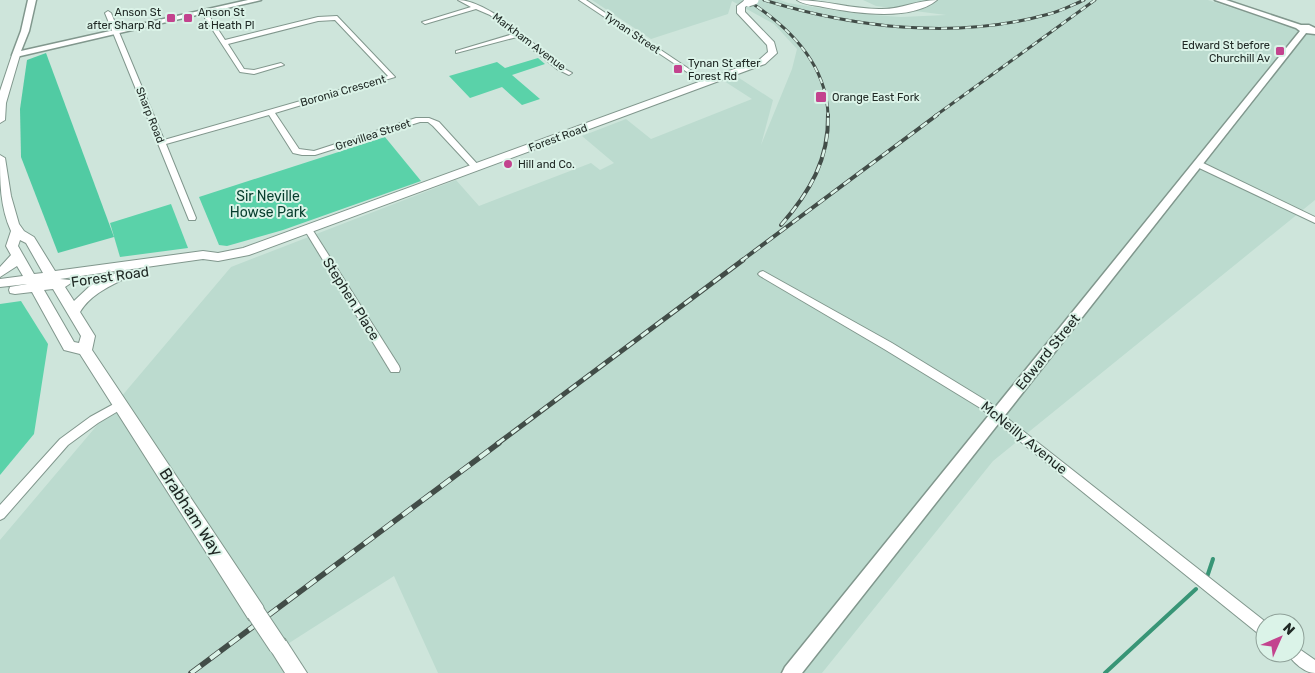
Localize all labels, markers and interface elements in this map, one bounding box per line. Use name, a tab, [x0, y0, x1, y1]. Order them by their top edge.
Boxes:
place label: Anson St after Sharp Rd	[87, 6, 162, 32]
place label: Anson St at Heath Pl	[198, 6, 254, 32]
street label: Tynan Street	[601, 9, 663, 57]
street label: Markham Avenue	[490, 10, 568, 74]
marker: Anson St after Sharp Rd	[165, 12, 177, 24]
marker: Anson St at Heath Pl	[182, 12, 194, 24]
place label: Edward St before Churchill Av	[1182, 39, 1270, 65]
marker: Edward St before Churchill Av	[1274, 45, 1286, 57]
place label: Tynan St after Forest Rd	[688, 57, 761, 83]
marker: Tynan St after Forest Rd	[672, 63, 684, 75]
street label: Boronia Crescent	[299, 72, 388, 109]
street label: Sharp Road	[133, 85, 167, 145]
marker: Orange East Fork	[814, 90, 828, 104]
place label: Orange East Fork	[832, 91, 920, 104]
street label: Grevillea Street	[334, 116, 413, 153]
street label: Forest Road	[527, 121, 589, 155]
marker: Hill and Co.	[502, 158, 514, 170]
place label: Hill and Co.	[518, 158, 575, 171]
park label: Sir Neville Howse Park	[230, 188, 307, 221]
street label: Stephen Place	[319, 254, 383, 344]
street label: Forest Road	[70, 263, 150, 291]
street label: Edward Street	[1012, 310, 1084, 393]
street label: McNeilly Avenue	[977, 398, 1071, 478]
street label: Brabham Way	[155, 464, 227, 560]
north arrow	[1255, 613, 1305, 663]
text: N	[1279, 620, 1298, 639]

